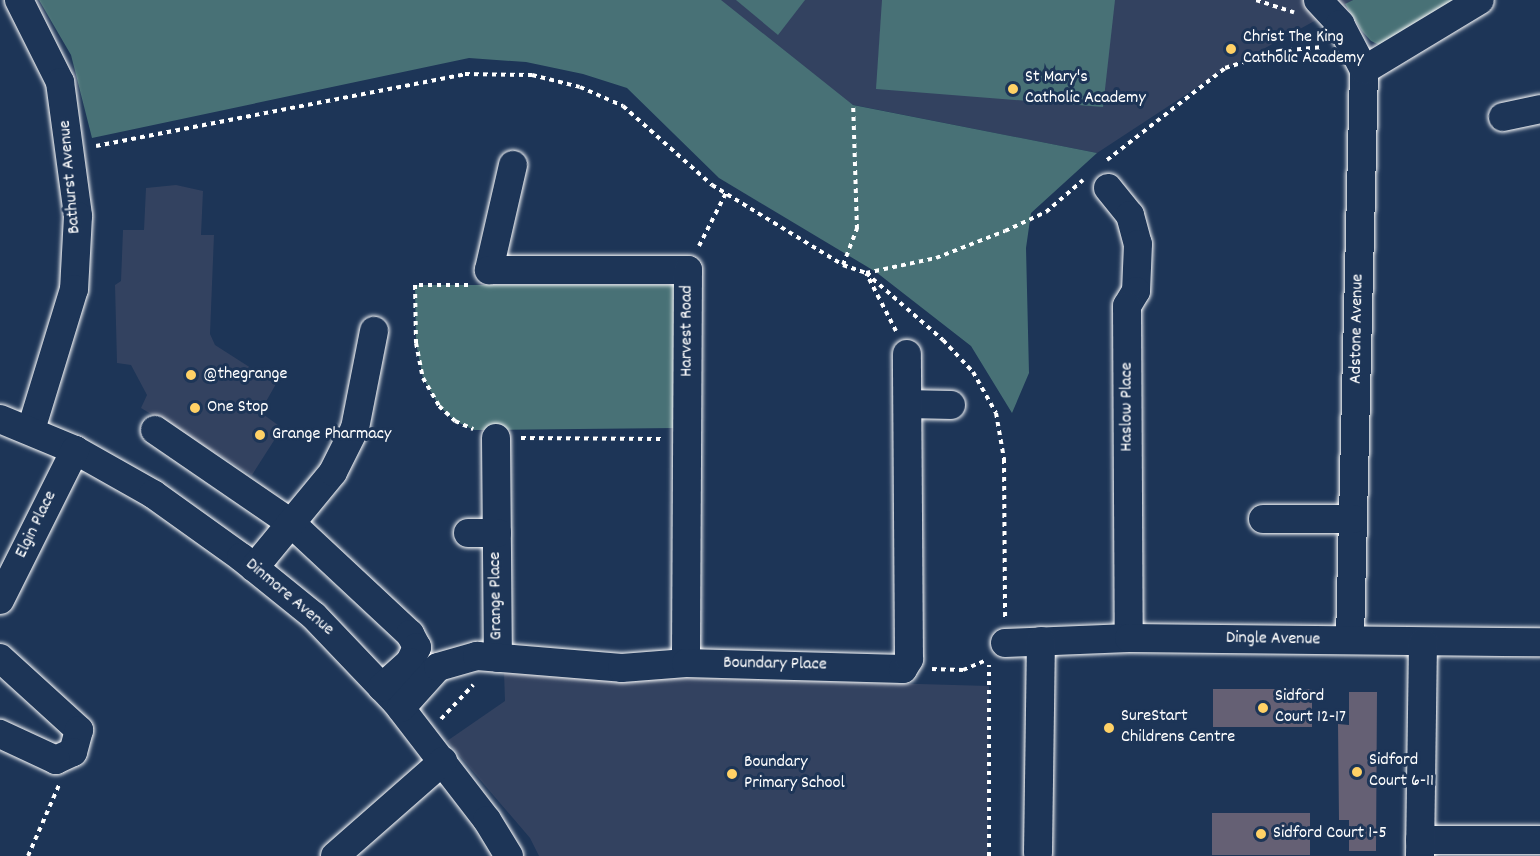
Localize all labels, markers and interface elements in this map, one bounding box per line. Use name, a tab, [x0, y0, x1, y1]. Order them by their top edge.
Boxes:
place label: Christ The King Catholic Academy	[1243, 28, 1364, 70]
marker: Christ The King Catholic Academy	[1224, 42, 1238, 56]
place label: St Mary's Catholic Academy	[1025, 68, 1146, 110]
marker: St Mary's Catholic Academy	[1006, 82, 1020, 96]
street label: Bathurst Avenue	[55, 119, 87, 235]
street label: Adstone Avenue	[1346, 274, 1370, 384]
street label: Harvest Road	[677, 285, 699, 377]
street label: Haslow Place	[1117, 362, 1139, 452]
place label: @thegrange	[203, 364, 287, 386]
marker: @thegrange	[184, 368, 198, 382]
place label: One Stop	[207, 397, 269, 419]
marker: One Stop	[188, 401, 202, 415]
place label: Grange Pharmacy	[272, 424, 391, 446]
marker: Grange Pharmacy	[253, 428, 267, 442]
street label: Elgin Place	[11, 488, 63, 562]
street label: Grange Place	[485, 552, 509, 640]
street label: Dinmore Avenue	[240, 555, 338, 641]
street label: Dingle Avenue	[1226, 628, 1320, 652]
street label: Boundary Place	[723, 653, 827, 677]
place label: Sidford Court 12-17	[1275, 687, 1346, 730]
marker: Sidford Court 12-17	[1256, 701, 1270, 715]
place label: SureStart Childrens Centre	[1121, 707, 1235, 750]
marker: SureStart Childrens Centre	[1102, 721, 1116, 735]
place label: Sidford Court 6-11	[1369, 751, 1434, 794]
place label: Boundary Primary School	[744, 753, 845, 795]
marker: Sidford Court 6-11	[1350, 765, 1364, 779]
marker: Boundary Primary School	[725, 767, 739, 781]
place label: Sidford Court 1-5	[1273, 823, 1387, 845]
marker: Sidford Court 1-5	[1254, 827, 1268, 841]

